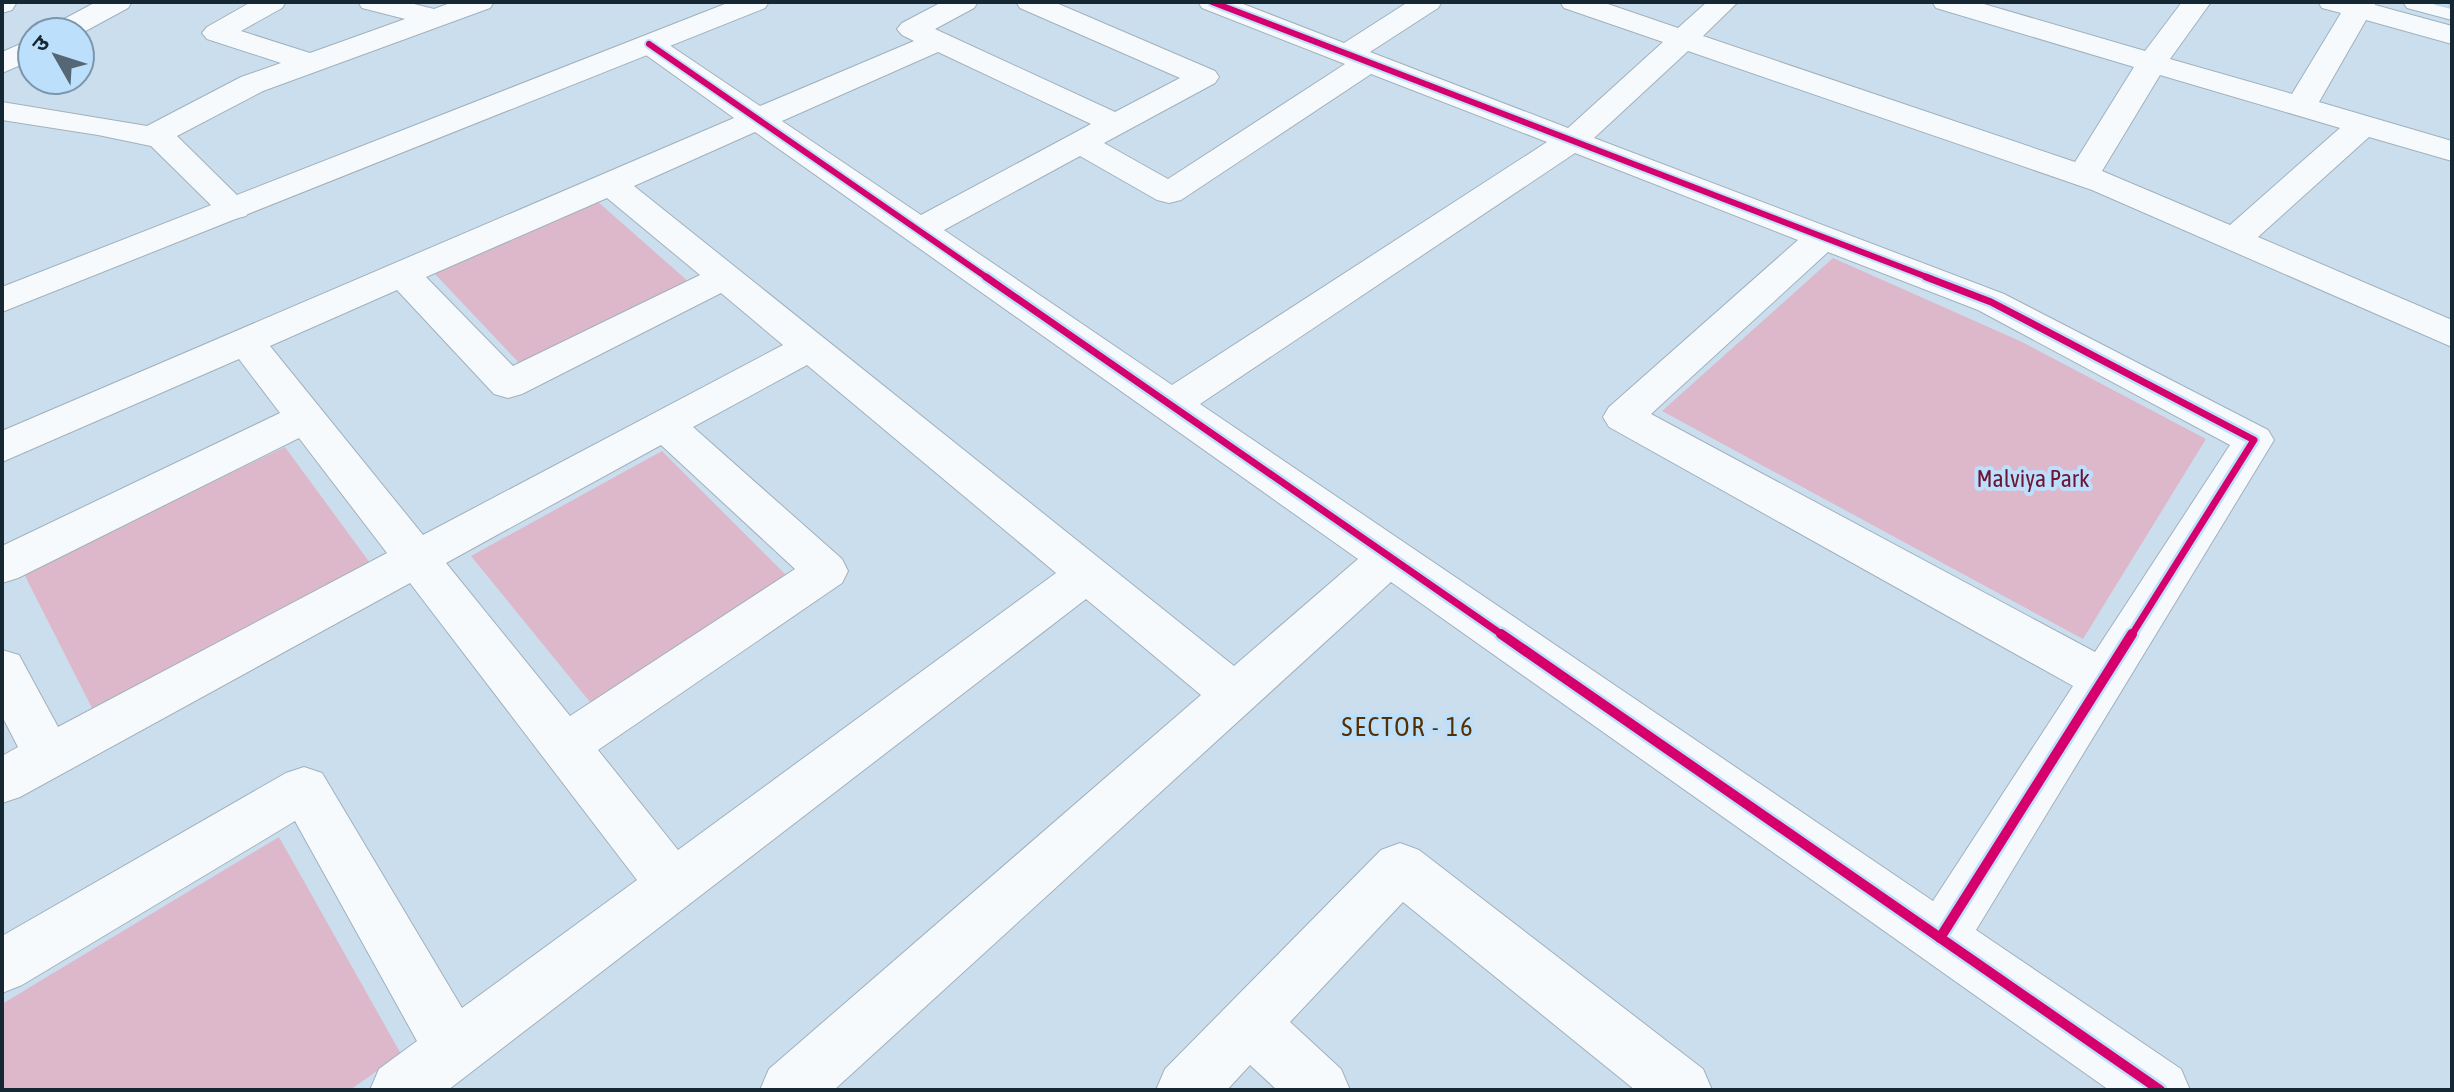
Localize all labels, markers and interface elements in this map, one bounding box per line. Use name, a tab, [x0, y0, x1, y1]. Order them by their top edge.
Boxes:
north arrow	[16, 16, 96, 96]
text: उ	[26, 29, 55, 57]
park label: Malviya Park	[1977, 465, 2090, 492]
district label: SECTOR - 16	[1342, 712, 1474, 742]

